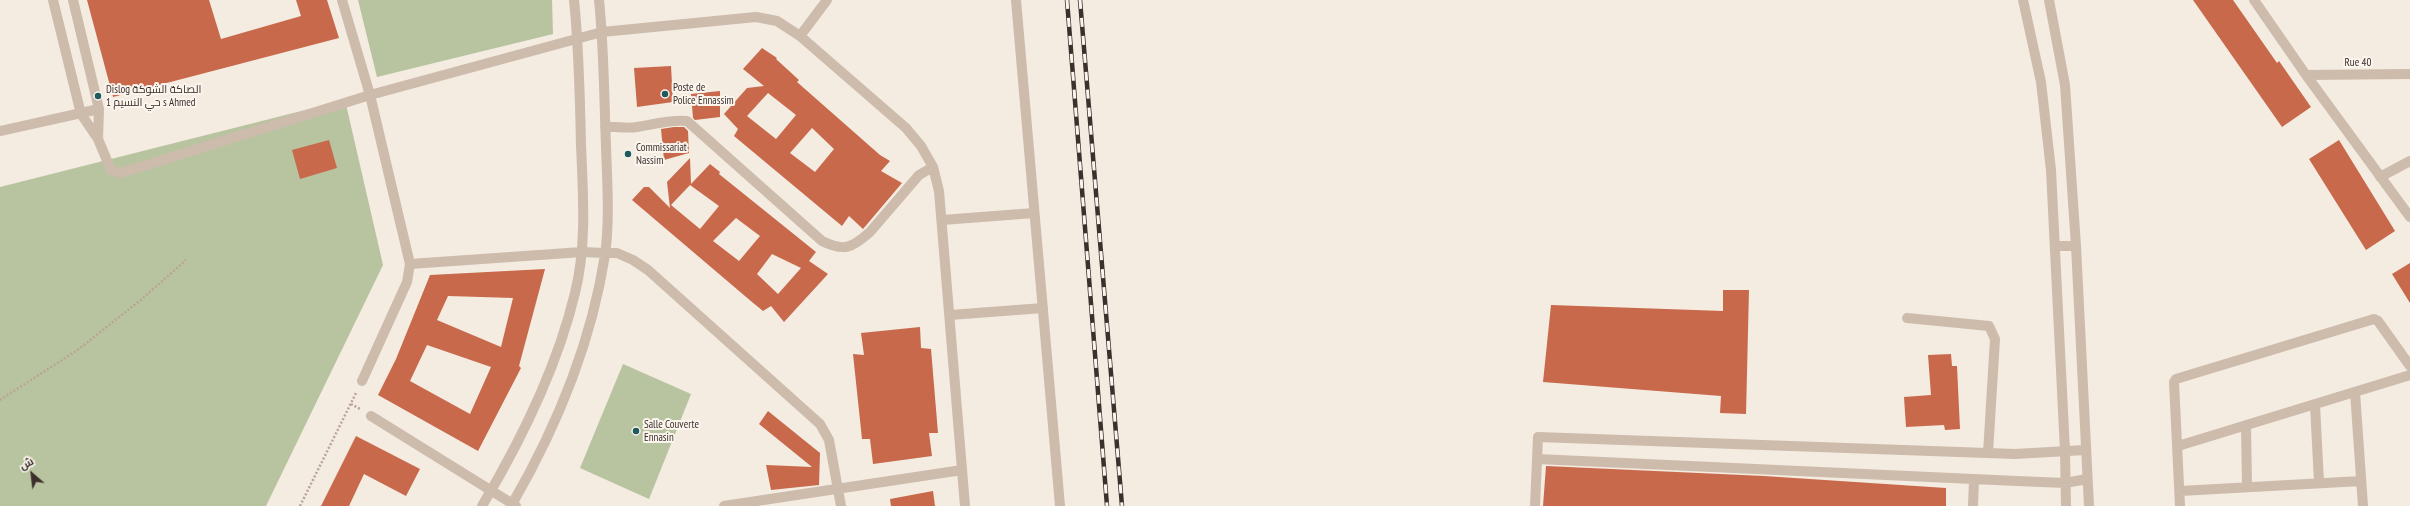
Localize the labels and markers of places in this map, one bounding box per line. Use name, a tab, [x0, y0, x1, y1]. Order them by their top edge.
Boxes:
place label: Poste de Police Ennassim	[673, 81, 734, 107]
place label: Dislog الصاكة الشوكة حي النسيم 1 s Ahmed	[106, 83, 201, 109]
marker: Poste de Police Ennassim	[660, 89, 670, 99]
marker: Dislog الصاكة الشوكة حي النسيم 1 s Ahmed	[93, 91, 103, 101]
place label: Commissariat Nassim	[636, 141, 687, 167]
marker: Commissariat Nassim	[623, 149, 633, 159]
place label: Salle Couverte Ennasin	[644, 418, 699, 444]
marker: Salle Couverte Ennasin	[631, 426, 641, 436]

